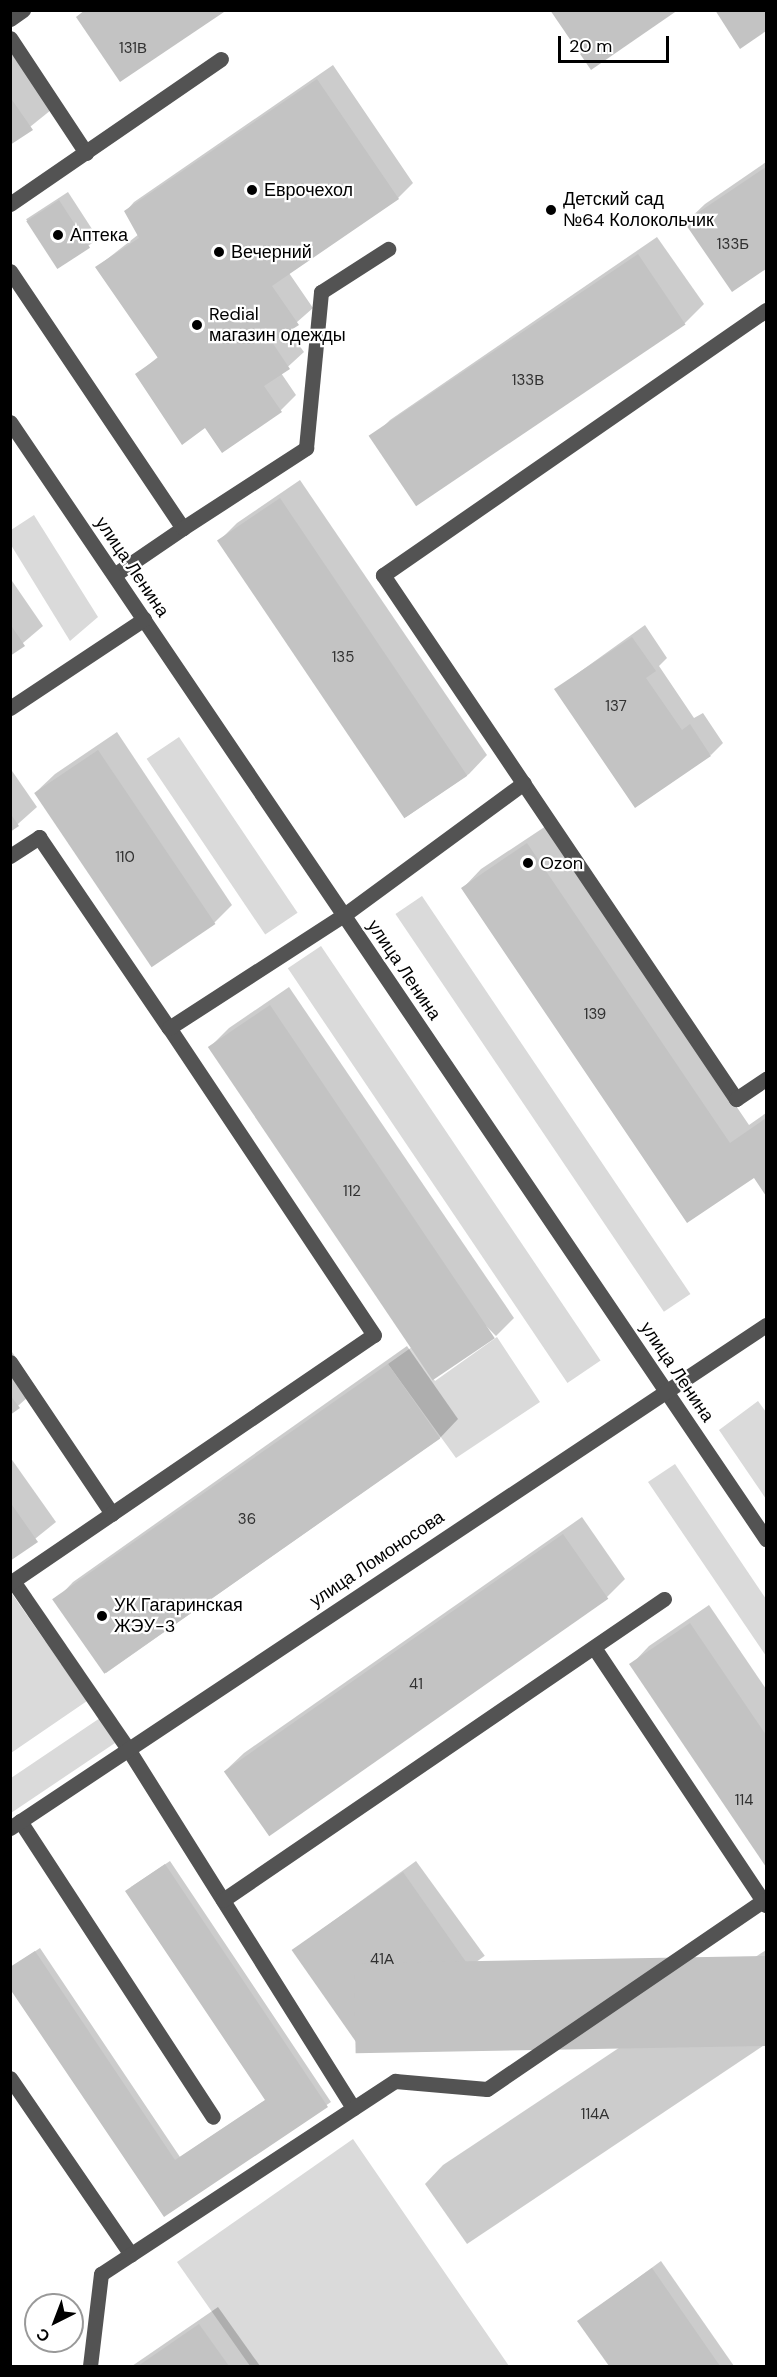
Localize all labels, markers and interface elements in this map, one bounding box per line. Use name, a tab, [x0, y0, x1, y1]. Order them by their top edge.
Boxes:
scale bar	[561, 24, 672, 62]
text: 20 m	[569, 34, 612, 58]
house number: 131В	[119, 40, 147, 58]
place label: Еврочехол	[264, 179, 353, 201]
marker: Еврочехол	[245, 183, 259, 197]
place label: Детский сад №64 Колокольчик	[563, 189, 714, 232]
marker: Детский сад №64 Колокольчик	[544, 203, 558, 217]
place label: Аптека	[70, 224, 128, 246]
marker: Аптека	[51, 228, 65, 242]
house number: 133Б	[717, 236, 749, 254]
place label: Вечерний	[231, 241, 312, 263]
marker: Вечерний	[212, 245, 226, 259]
place label: Redial магазин одежды	[209, 304, 346, 346]
marker: Redial магазин одежды	[190, 318, 204, 332]
house number: 133В	[512, 372, 544, 390]
street label: улица Ленина	[91, 513, 173, 621]
house number: 135	[332, 649, 354, 667]
house number: 137	[605, 698, 627, 716]
house number: 110	[115, 849, 135, 867]
place label: Ozon	[540, 852, 583, 874]
marker: Ozon	[521, 856, 535, 870]
street label: улица Ленина	[363, 916, 445, 1024]
house number: 139	[584, 1006, 606, 1024]
house number: 112	[343, 1183, 361, 1201]
street label: улица Ленина	[636, 1318, 718, 1426]
street label: улица Ломоносова	[306, 1506, 448, 1612]
house number: 36	[238, 1511, 256, 1529]
place label: УК Гагаринская ЖЭУ-3	[114, 1595, 243, 1638]
marker: УК Гагаринская ЖЭУ-3	[95, 1609, 109, 1623]
house number: 41	[409, 1676, 423, 1694]
house number: 114	[735, 1792, 753, 1810]
house number: 41А	[370, 1951, 394, 1969]
house number: 114А	[581, 2106, 609, 2124]
north arrow	[24, 2293, 84, 2353]
text: С	[32, 2324, 54, 2347]

